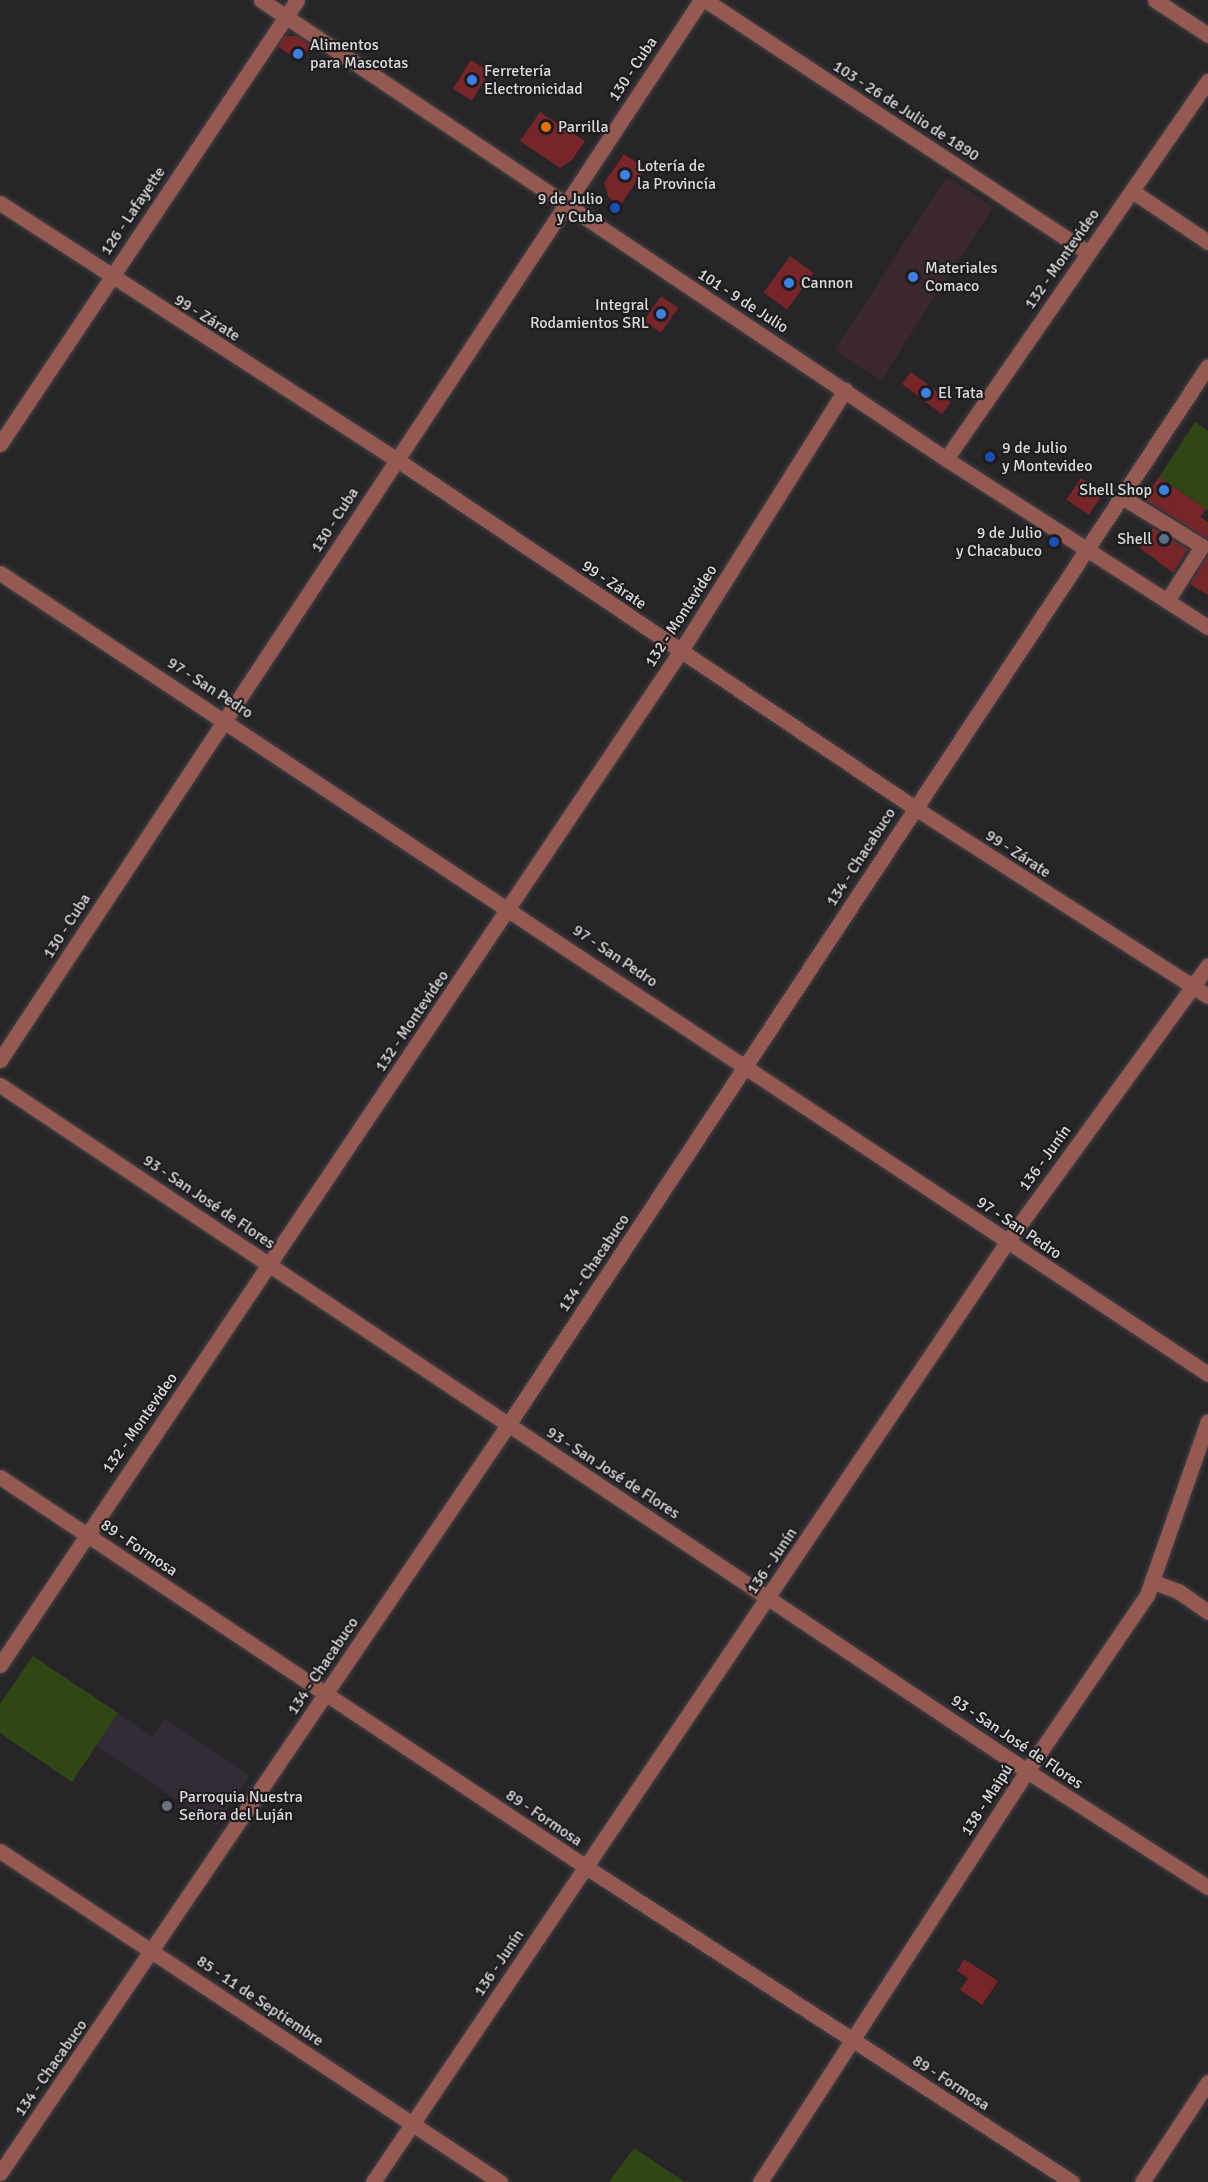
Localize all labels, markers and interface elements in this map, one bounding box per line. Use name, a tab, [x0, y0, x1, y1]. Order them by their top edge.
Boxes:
street label: 130 - Cuba	[605, 33, 661, 105]
place label: Alimentos para Mascotas	[310, 35, 408, 73]
marker: Alimentos para Mascotas	[291, 47, 305, 61]
street label: 103 - 26 de Julio de 1890	[829, 56, 983, 166]
place label: Ferretería Electronicidad	[484, 61, 583, 99]
marker: Ferretería Electronicidad	[465, 73, 479, 87]
place label: Parrilla	[558, 117, 609, 137]
marker: Parrilla	[539, 120, 553, 134]
place label: Lotería de la Provincía	[637, 156, 716, 194]
street label: 126 - Lafayette	[96, 163, 170, 259]
marker: Lotería de la Provincía	[618, 168, 632, 182]
place label: 9 de Julio y Cuba	[538, 189, 603, 227]
marker: 9 de Julio y Cuba	[608, 201, 622, 215]
street label: 132 - Montevideo	[1020, 205, 1104, 313]
place label: Materiales Comaco	[925, 258, 997, 296]
street label: 101 - 9 de Julio	[694, 265, 792, 337]
marker: Materiales Comaco	[906, 270, 920, 284]
place label: Cannon	[801, 273, 853, 293]
marker: Cannon	[782, 276, 796, 290]
street label: 99 - Zárate	[171, 290, 243, 346]
place label: Integral Rodamientos SRL	[530, 295, 649, 333]
marker: Integral Rodamientos SRL	[654, 307, 668, 321]
place label: El Tata	[938, 383, 984, 403]
marker: El Tata	[919, 386, 933, 400]
place label: 9 de Julio y Montevideo	[1002, 438, 1092, 476]
marker: 9 de Julio y Montevideo	[983, 450, 997, 464]
place label: Shell Shop	[1079, 480, 1152, 500]
marker: Shell Shop	[1157, 483, 1171, 497]
street label: 130 - Cuba	[307, 484, 363, 556]
place label: 9 de Julio y Chacabuco	[956, 523, 1042, 561]
place label: Shell	[1117, 529, 1152, 549]
marker: Shell	[1157, 532, 1171, 546]
marker: 9 de Julio y Chacabuco	[1047, 535, 1061, 549]
street label: 99 - Zárate	[578, 556, 650, 614]
street label: 132 - Montevideo	[641, 561, 721, 671]
street label: 97 - San Pedro	[164, 653, 256, 723]
street label: 134 - Chacabuco	[822, 804, 900, 910]
street label: 99 - Zárate	[982, 826, 1054, 882]
street label: 130 - Cuba	[39, 890, 95, 962]
street label: 97 - San Pedro	[569, 921, 661, 991]
street label: 132 - Montevideo	[371, 967, 453, 1075]
street label: 136 - Junín	[1015, 1122, 1075, 1194]
street label: 93 - San José de Flores	[139, 1151, 279, 1253]
street label: 97 - San Pedro	[973, 1193, 1065, 1263]
street label: 134 - Chacabuco	[554, 1211, 634, 1315]
street label: 132 - Montevideo	[98, 1369, 182, 1477]
street label: 93 - San José de Flores	[543, 1423, 683, 1523]
street label: 89 - Formosa	[97, 1515, 181, 1581]
street label: 136 - Junín	[743, 1524, 801, 1598]
street label: 134 - Chacabuco	[283, 1614, 363, 1718]
street label: 93 - San José de Flores	[947, 1691, 1087, 1793]
street label: 138 - Maipú	[957, 1761, 1017, 1839]
street label: 89 - Formosa	[502, 1785, 586, 1851]
place label: Parroquia Nuestra Señora del Luján	[179, 1787, 303, 1825]
marker: Parroquia Nuestra Señora del Luján	[160, 1799, 174, 1813]
street label: 136 - Junín	[470, 1926, 528, 2000]
street label: 85 - 11 de Septiembre	[193, 1951, 327, 2051]
street label: 134 - Chacabuco	[11, 2016, 91, 2120]
street label: 89 - Formosa	[909, 2051, 993, 2115]

